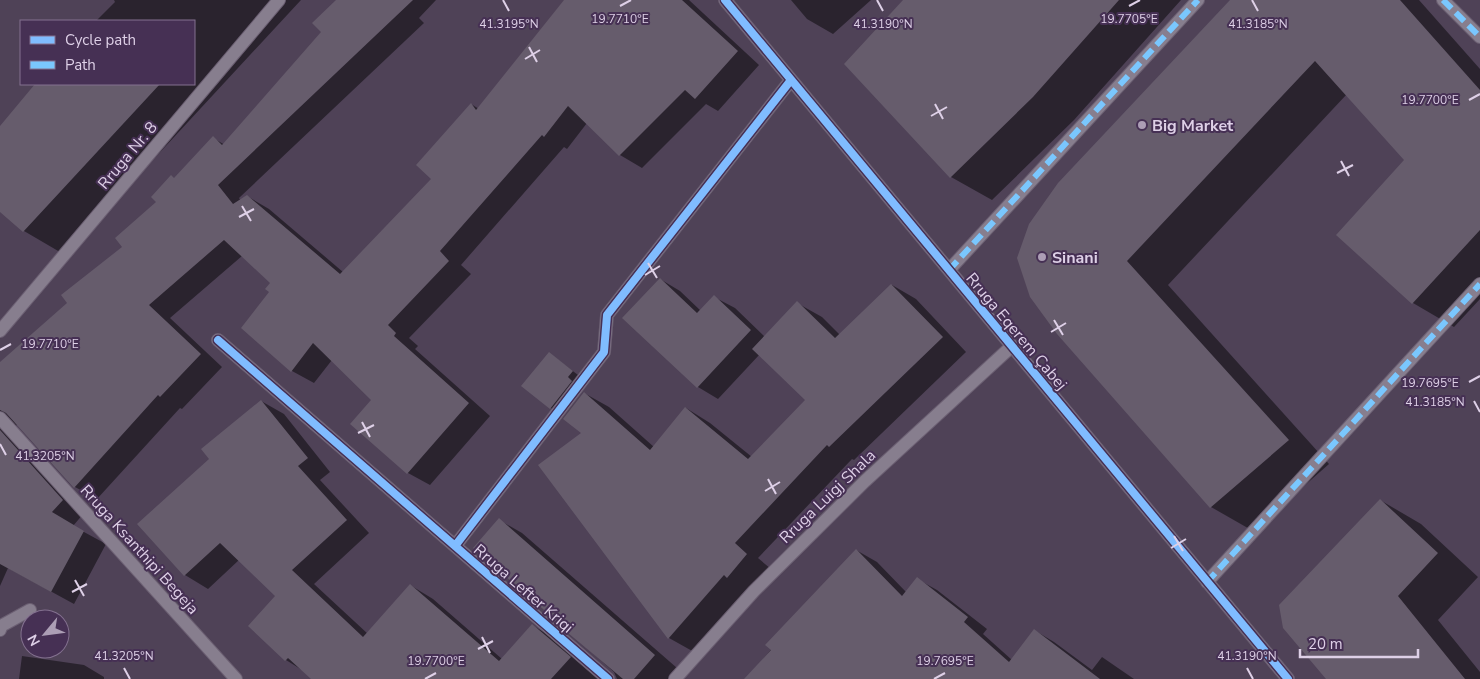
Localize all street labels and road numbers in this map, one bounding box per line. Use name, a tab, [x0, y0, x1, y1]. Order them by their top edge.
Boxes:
street label: Rruga Nr. 8	[93, 117, 163, 194]
street label: Rruga Eqerem Çabej	[961, 268, 1072, 395]
street label: Rruga Luigj Shala	[775, 445, 881, 549]
street label: Rruga Ksanthipi Begeja	[75, 480, 203, 619]
street label: Rruga Lefter Kriqi	[469, 539, 578, 638]

